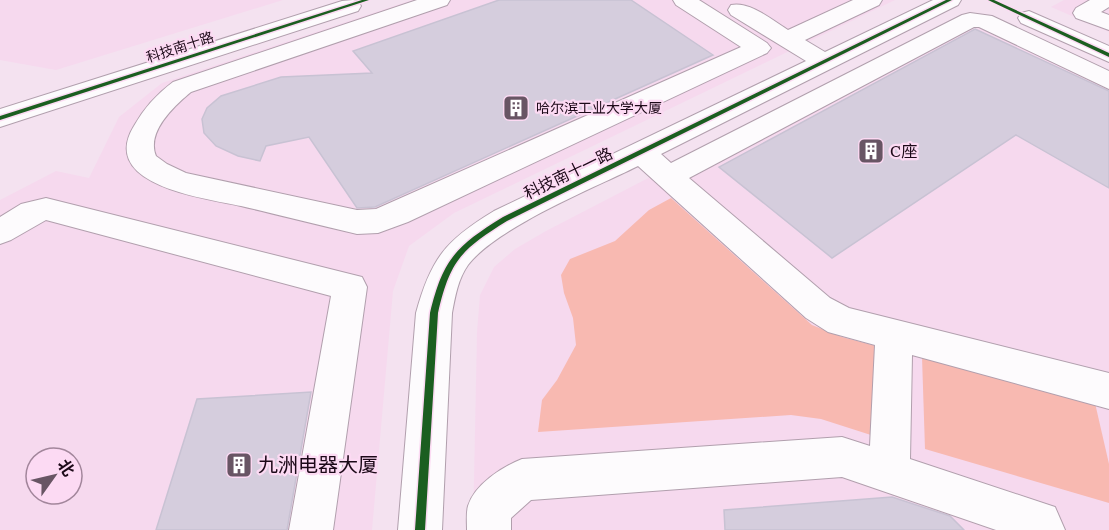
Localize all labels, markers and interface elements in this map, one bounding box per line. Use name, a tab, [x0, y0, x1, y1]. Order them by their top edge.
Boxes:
street label: 科技南十路	[143, 26, 216, 66]
building icon: 哈尔滨工业大学大厦	[501, 93, 531, 123]
place label: 哈尔滨工业大学大厦	[536, 97, 662, 117]
building icon: C座	[856, 136, 886, 166]
place label: C座	[890, 138, 917, 162]
street label: 科技南十一路	[519, 140, 616, 204]
north arrow	[24, 446, 84, 506]
place label: 九洲电器大厦	[258, 448, 378, 478]
building icon: 九洲电器大厦	[224, 450, 254, 480]
text: 北	[53, 454, 82, 480]

